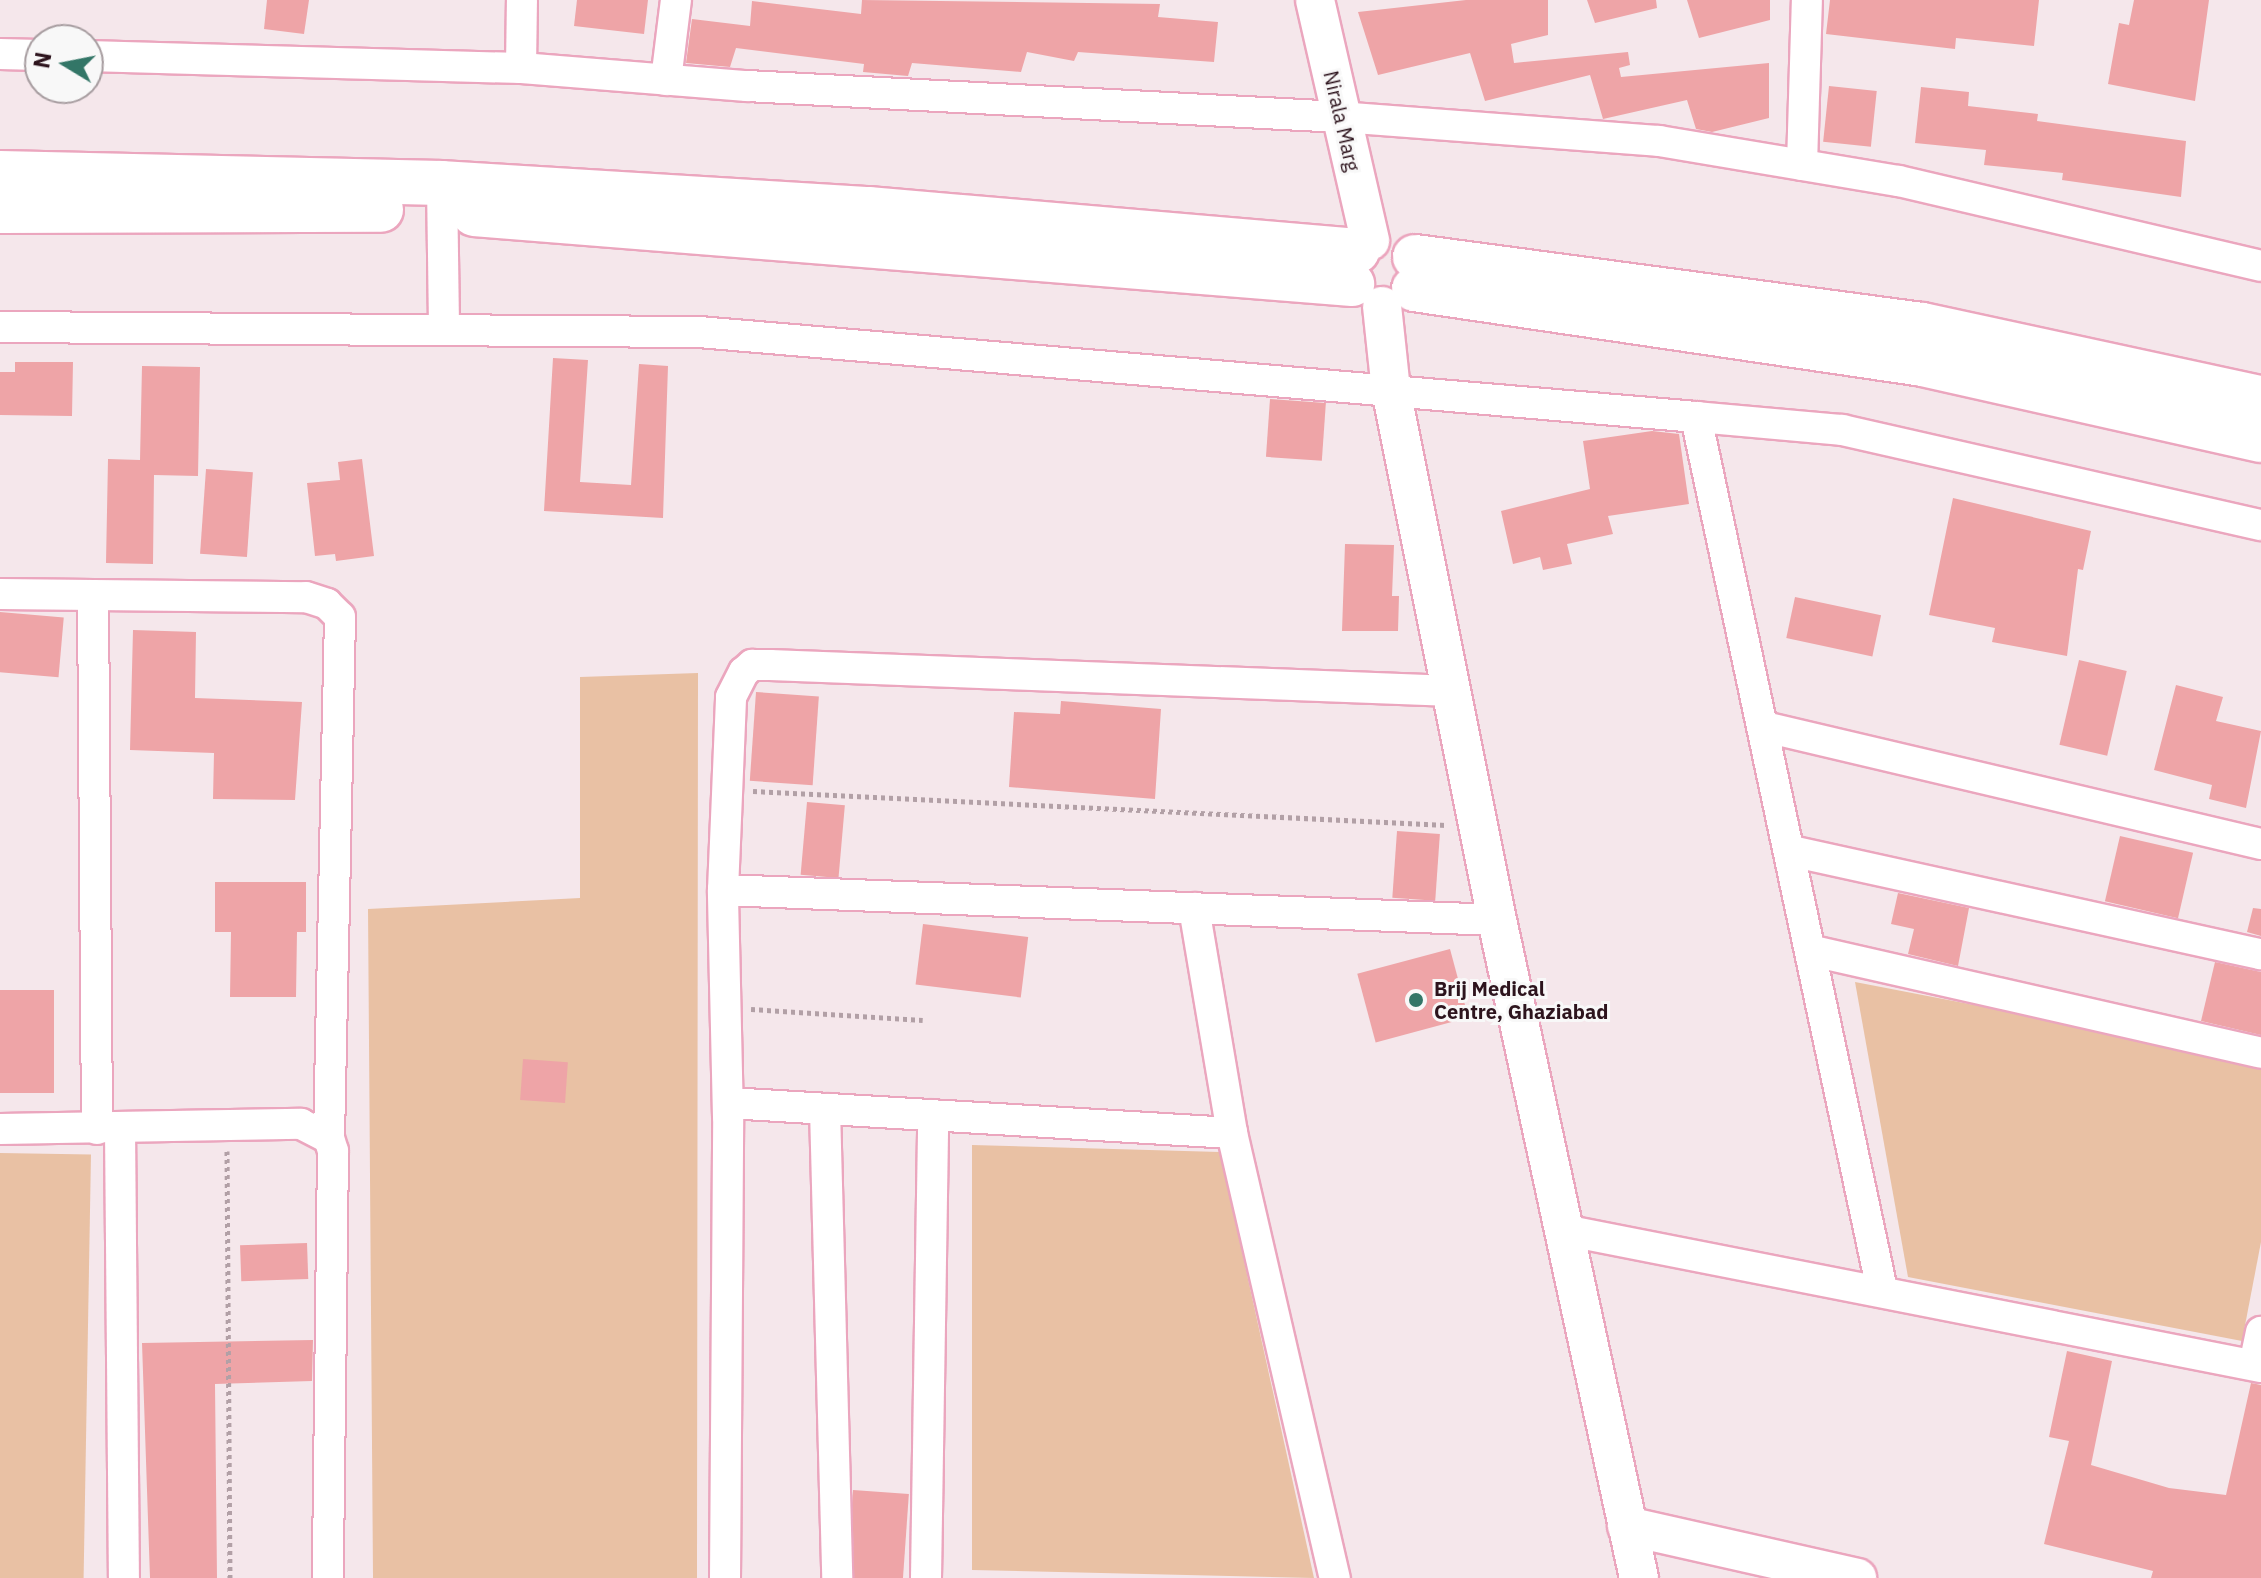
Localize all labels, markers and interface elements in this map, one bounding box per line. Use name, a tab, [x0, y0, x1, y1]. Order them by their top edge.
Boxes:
north arrow	[24, 24, 104, 104]
text: N	[26, 50, 58, 70]
street label: Nirala Marg	[1319, 68, 1365, 174]
place label: Brij Medical Centre, Ghaziabad	[1434, 976, 1609, 1023]
marker: Brij Medical Centre, Ghaziabad	[1405, 989, 1427, 1011]

